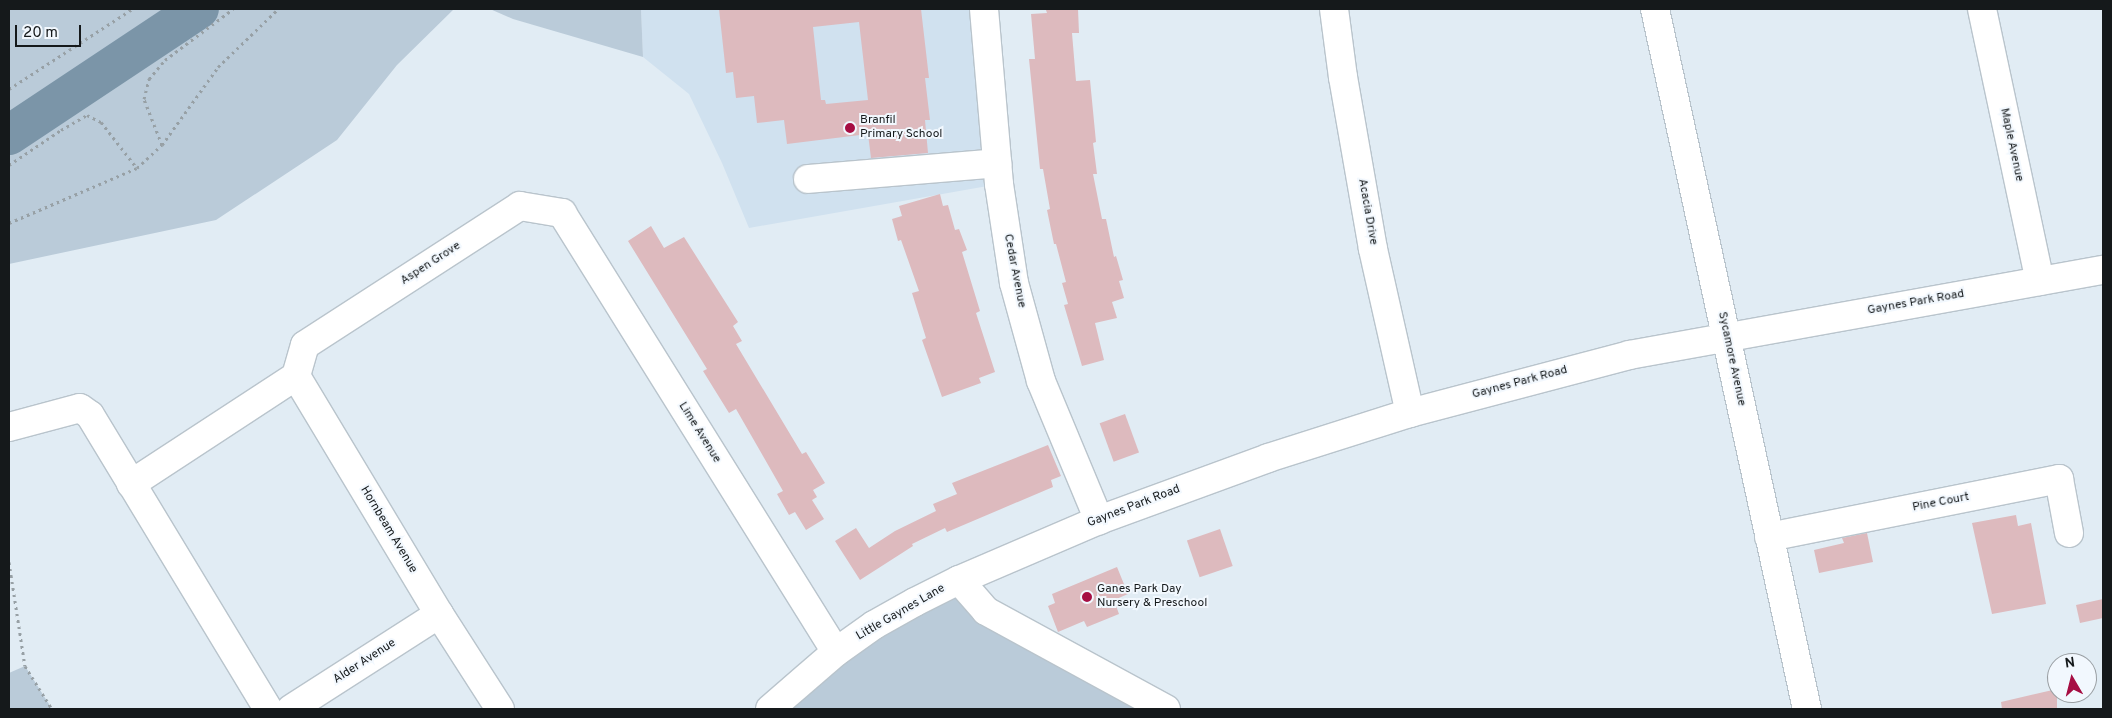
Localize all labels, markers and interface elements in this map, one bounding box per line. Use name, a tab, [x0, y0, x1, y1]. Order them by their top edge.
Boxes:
scale bar	[18, 15, 84, 47]
text: 20 m	[23, 24, 58, 43]
street label: Maple Avenue	[1996, 107, 2026, 183]
place label: Branfil Primary School	[860, 114, 942, 142]
marker: Branfil Primary School	[844, 122, 856, 134]
street label: Acacia Drive	[1354, 178, 1380, 246]
street label: Cedar Avenue	[1000, 233, 1028, 309]
street label: Aspen Grove	[398, 239, 464, 289]
street label: Gaynes Park Road	[1866, 287, 1966, 319]
street label: Sycamore Avenue	[1714, 310, 1748, 408]
street label: Gaynes Park Road	[1471, 363, 1569, 403]
street label: Lime Avenue	[674, 400, 724, 466]
street label: Gaynes Park Road	[1086, 483, 1182, 531]
street label: Hornbeam Avenue	[356, 484, 420, 576]
street label: Pine Court	[1911, 490, 1971, 516]
street label: Little Gaynes Lane	[854, 582, 948, 644]
place label: Ganes Park Day Nursery & Preschool	[1097, 583, 1207, 611]
marker: Ganes Park Day Nursery & Preschool	[1081, 591, 1093, 603]
street label: Alder Avenue	[331, 636, 399, 688]
north arrow	[2047, 653, 2097, 703]
text: N	[2064, 655, 2076, 673]

